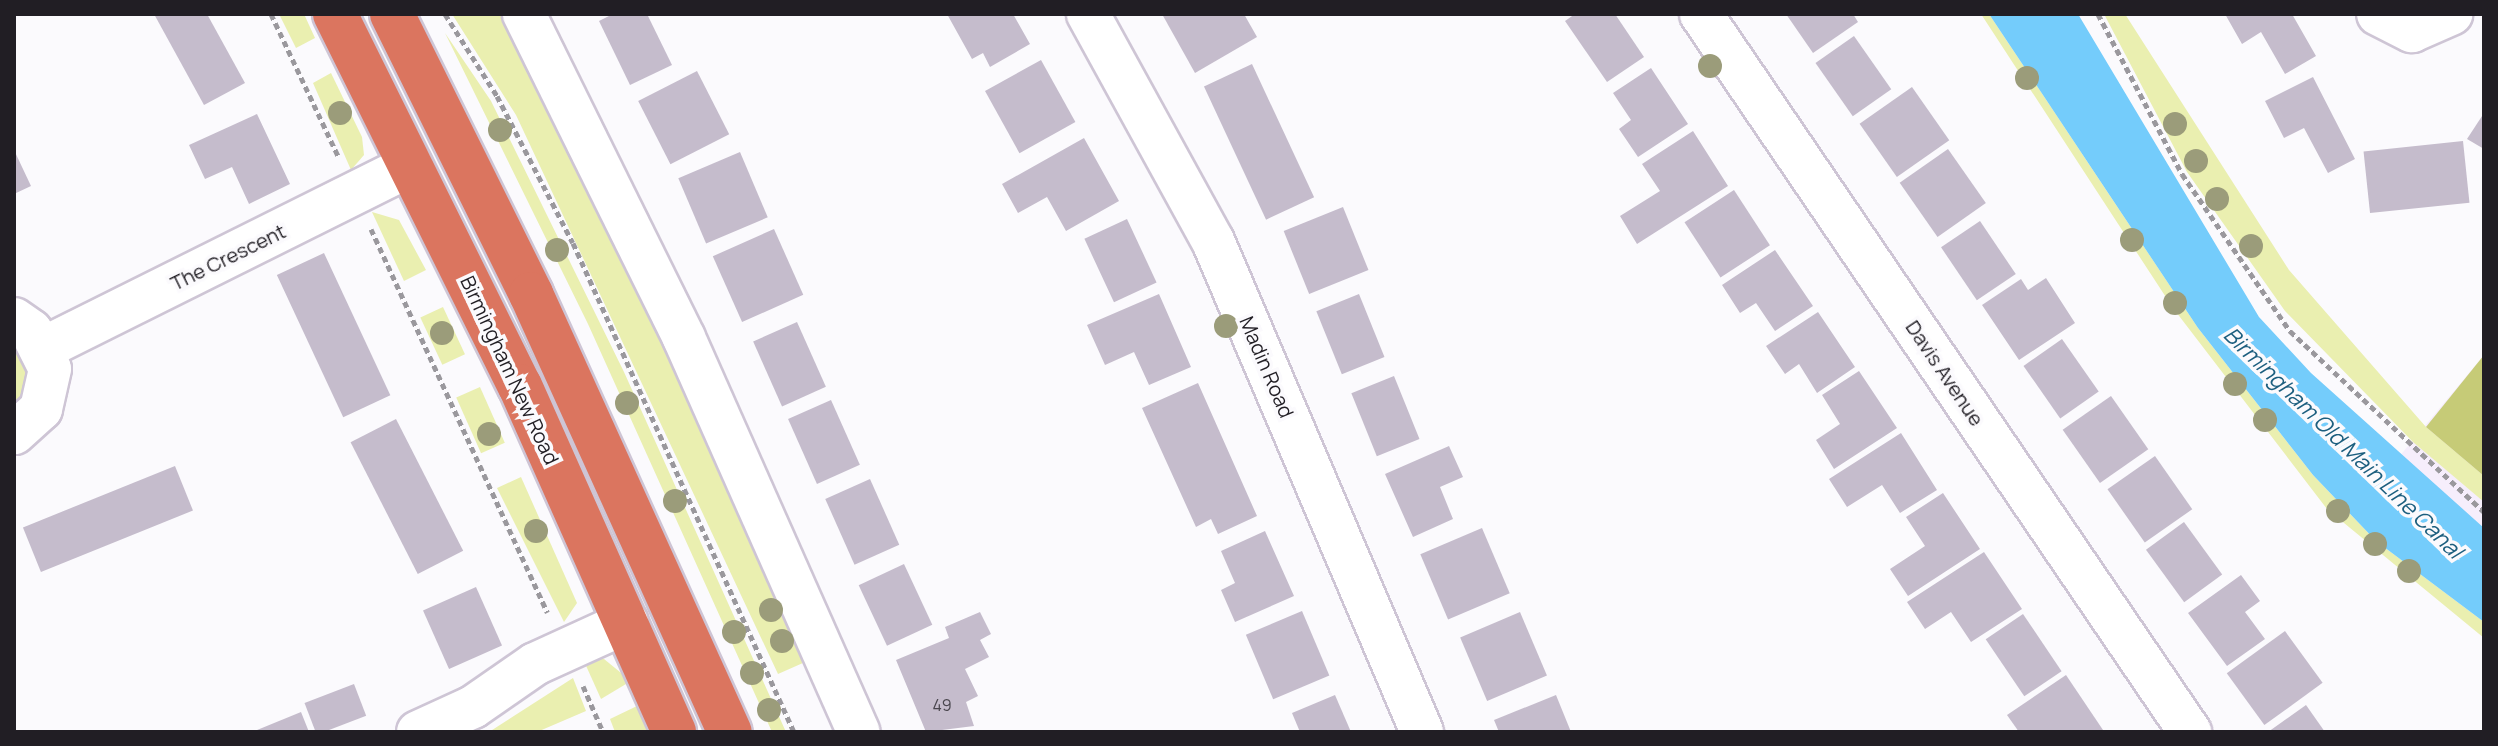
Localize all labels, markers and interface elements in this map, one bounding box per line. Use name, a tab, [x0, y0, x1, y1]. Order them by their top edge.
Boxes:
street label: The Crescent	[167, 219, 289, 295]
street label: Birmingham New Road	[456, 272, 564, 468]
street label: Madin Road	[1235, 313, 1299, 421]
street label: Davis Avenue	[1901, 316, 1989, 430]
water label: Birmingham Old Main Line Canal	[2218, 322, 2468, 564]
house number: 49	[932, 695, 952, 715]

